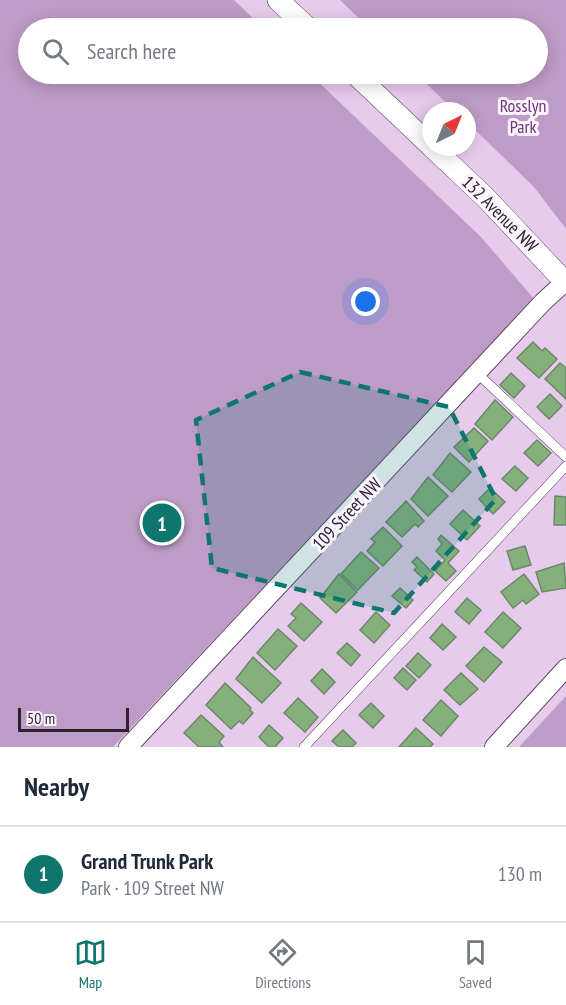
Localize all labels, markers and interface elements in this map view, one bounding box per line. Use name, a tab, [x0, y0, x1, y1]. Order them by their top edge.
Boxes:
search box	[18, 18, 548, 84]
icon: search	[39, 35, 72, 68]
text: Search here	[87, 37, 176, 65]
park label: Rosslyn Park	[500, 94, 546, 138]
north arrow	[422, 102, 476, 156]
street label: 132 Avenue NW	[457, 171, 543, 257]
your location	[351, 287, 380, 316]
street label: 109 Street NW	[307, 473, 386, 555]
pin: 1	[142, 500, 182, 546]
scale bar	[18, 705, 129, 732]
text: 50 m	[27, 708, 55, 728]
text: Nearby	[24, 770, 89, 803]
text: Grand Trunk Park	[81, 847, 213, 875]
text: 1	[39, 861, 48, 887]
text: 130 m	[498, 861, 542, 887]
text: Park · 109 Street NW	[81, 875, 224, 901]
tab: Map	[74, 936, 107, 992]
tab: Directions	[255, 936, 311, 992]
tab: Saved	[459, 936, 492, 992]

